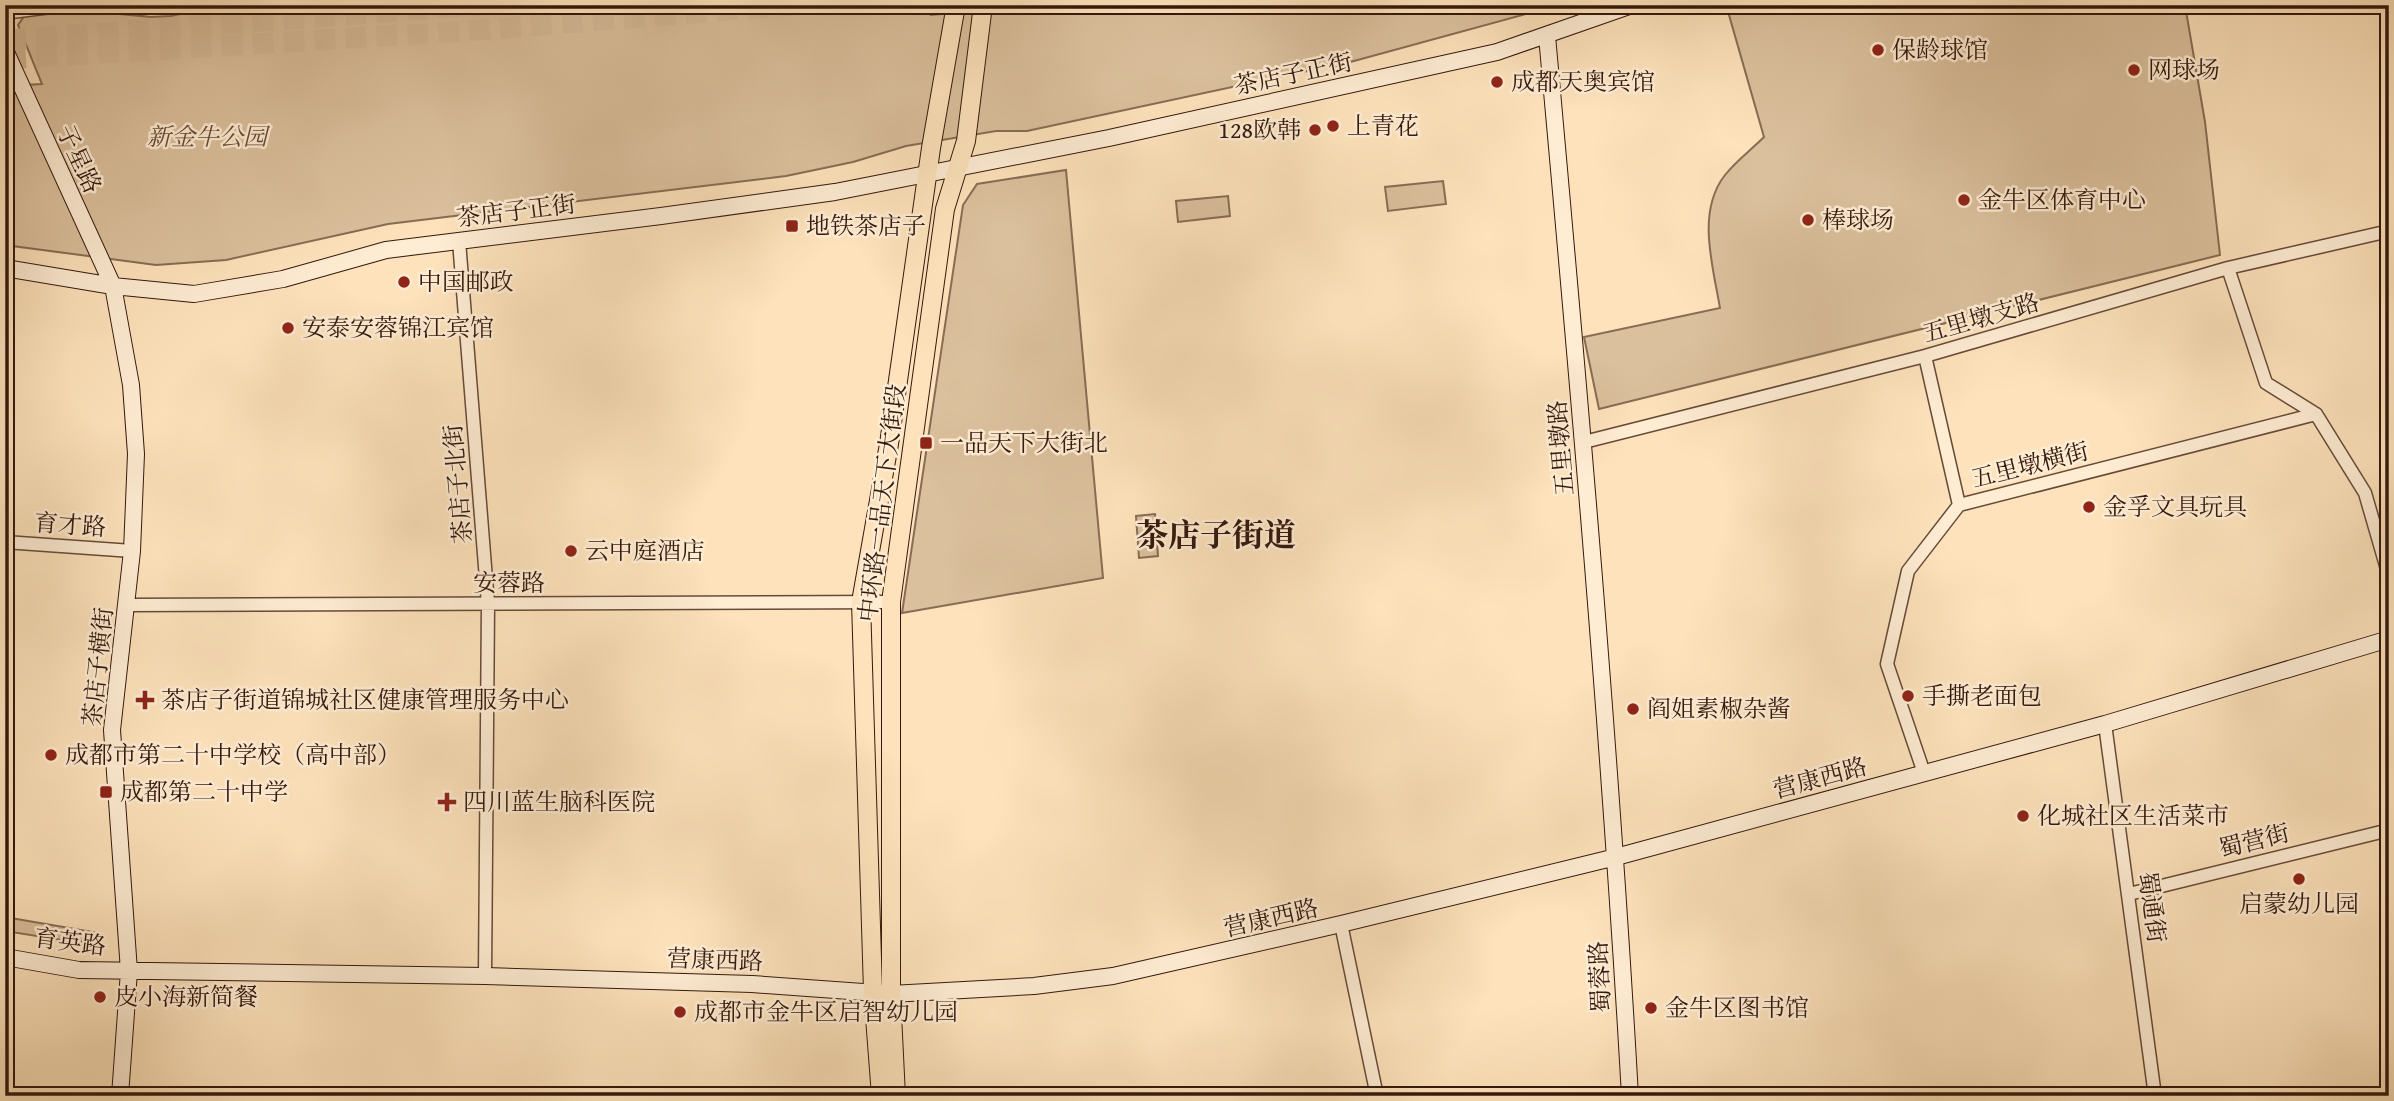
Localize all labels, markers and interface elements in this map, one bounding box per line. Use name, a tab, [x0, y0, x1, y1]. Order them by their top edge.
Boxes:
place label: 保龄球馆	[1892, 32, 1988, 67]
marker: 保龄球馆	[1870, 42, 1886, 58]
street label: 茶店子正街	[1231, 44, 1355, 103]
place label: 网球场	[2148, 52, 2220, 87]
marker: 网球场	[2126, 62, 2142, 78]
place label: 成都天奥宾馆	[1511, 64, 1655, 99]
marker: 成都天奥宾馆	[1489, 74, 1505, 90]
place label: 上青花	[1347, 108, 1419, 143]
place label: 128欧韩	[1218, 112, 1301, 147]
marker: 上青花	[1325, 118, 1341, 134]
street label: 子星路	[48, 119, 111, 199]
park label: 新金牛公园	[147, 119, 271, 154]
marker: 128欧韩	[1307, 122, 1323, 138]
place label: 金牛区体育中心	[1978, 182, 2146, 217]
street label: 茶店子正街	[454, 186, 578, 235]
marker: 金牛区体育中心	[1956, 192, 1972, 208]
place label: 棒球场	[1822, 202, 1894, 237]
place label: 地铁茶店子	[806, 208, 926, 243]
marker: 棒球场	[1800, 212, 1816, 228]
marker: 地铁茶店子	[784, 218, 800, 234]
place label: 中国邮政	[418, 264, 514, 299]
marker: 中国邮政	[396, 274, 412, 290]
street label: 五里墩支路	[1918, 284, 2043, 351]
place label: 安泰安蓉锦江宾馆	[302, 310, 494, 345]
marker: 安泰安蓉锦江宾馆	[280, 320, 296, 336]
street label: 中环路一品天下大街段	[850, 382, 913, 624]
street label: 五里墩路	[1539, 399, 1582, 497]
street label: 茶店子北街	[435, 423, 480, 545]
place label: 一品天下大街北	[940, 425, 1108, 460]
street label: 五里墩横街	[1967, 433, 2092, 496]
marker: 一品天下大街北	[918, 435, 934, 451]
place label: 金孚文具玩具	[2103, 489, 2247, 524]
marker: 金孚文具玩具	[2081, 499, 2097, 515]
street label: 育才路	[33, 505, 107, 544]
district label: 茶店子街道	[1136, 511, 1296, 558]
place label: 云中庭酒店	[585, 533, 705, 568]
marker: 云中庭酒店	[563, 543, 579, 559]
street label: 安蓉路	[473, 565, 545, 600]
street label: 茶店子横街	[74, 605, 121, 728]
place label: 手撕老面包	[1922, 678, 2042, 713]
place label: 茶店子街道锦城社区健康管理服务中心	[161, 682, 569, 717]
marker: 手撕老面包	[1900, 688, 1916, 704]
marker: 茶店子街道锦城社区健康管理服务中心	[135, 690, 155, 710]
place label: 阎姐素椒杂酱	[1647, 691, 1791, 726]
marker: 阎姐素椒杂酱	[1625, 701, 1641, 717]
place label: 成都市第二十中学校（高中部）	[65, 737, 401, 772]
marker: 成都市第二十中学校（高中部）	[43, 747, 59, 763]
street label: 营康西路	[1769, 748, 1871, 807]
place label: 成都第二十中学	[120, 774, 288, 809]
marker: 成都第二十中学	[98, 784, 114, 800]
place label: 四川蓝生脑科医院	[463, 784, 655, 819]
marker: 四川蓝生脑科医院	[437, 792, 457, 812]
place label: 化城社区生活菜市	[2037, 798, 2229, 833]
marker: 化城社区生活菜市	[2015, 808, 2031, 824]
street label: 蜀营街	[2215, 815, 2293, 866]
street label: 蜀通街	[2130, 869, 2175, 945]
marker: 启蒙幼儿园	[2291, 871, 2307, 887]
place label: 启蒙幼儿园	[2239, 886, 2359, 921]
street label: 营康西路	[1220, 890, 1322, 945]
street label: 育英路	[32, 920, 108, 963]
street label: 营康西路	[666, 940, 764, 979]
street label: 蜀蓉路	[1580, 940, 1619, 1014]
place label: 皮小海新简餐	[114, 979, 258, 1014]
marker: 皮小海新简餐	[92, 989, 108, 1005]
place label: 金牛区图书馆	[1665, 990, 1809, 1025]
place label: 成都市金牛区启智幼儿园	[694, 994, 958, 1029]
marker: 金牛区图书馆	[1643, 1000, 1659, 1016]
marker: 成都市金牛区启智幼儿园	[672, 1004, 688, 1020]

